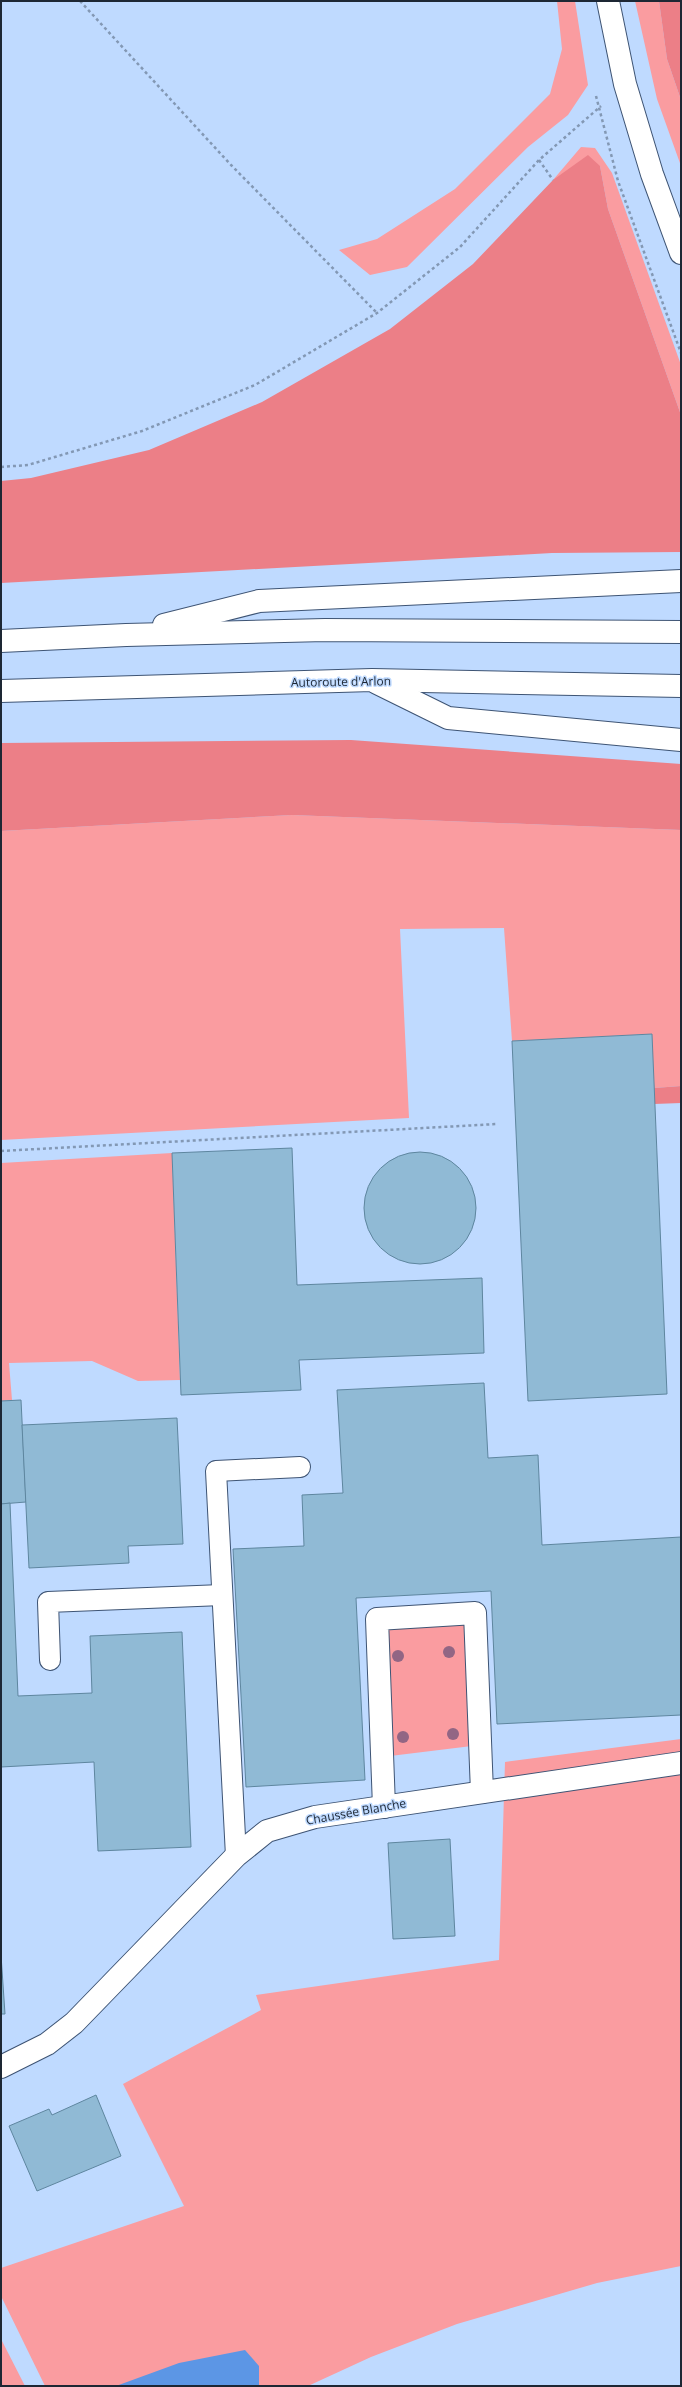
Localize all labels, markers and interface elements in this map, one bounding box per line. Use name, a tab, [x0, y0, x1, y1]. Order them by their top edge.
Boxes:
street label: Autoroute d'Arlon	[291, 672, 391, 691]
street label: Chaussée Blanche	[304, 1794, 408, 1829]

